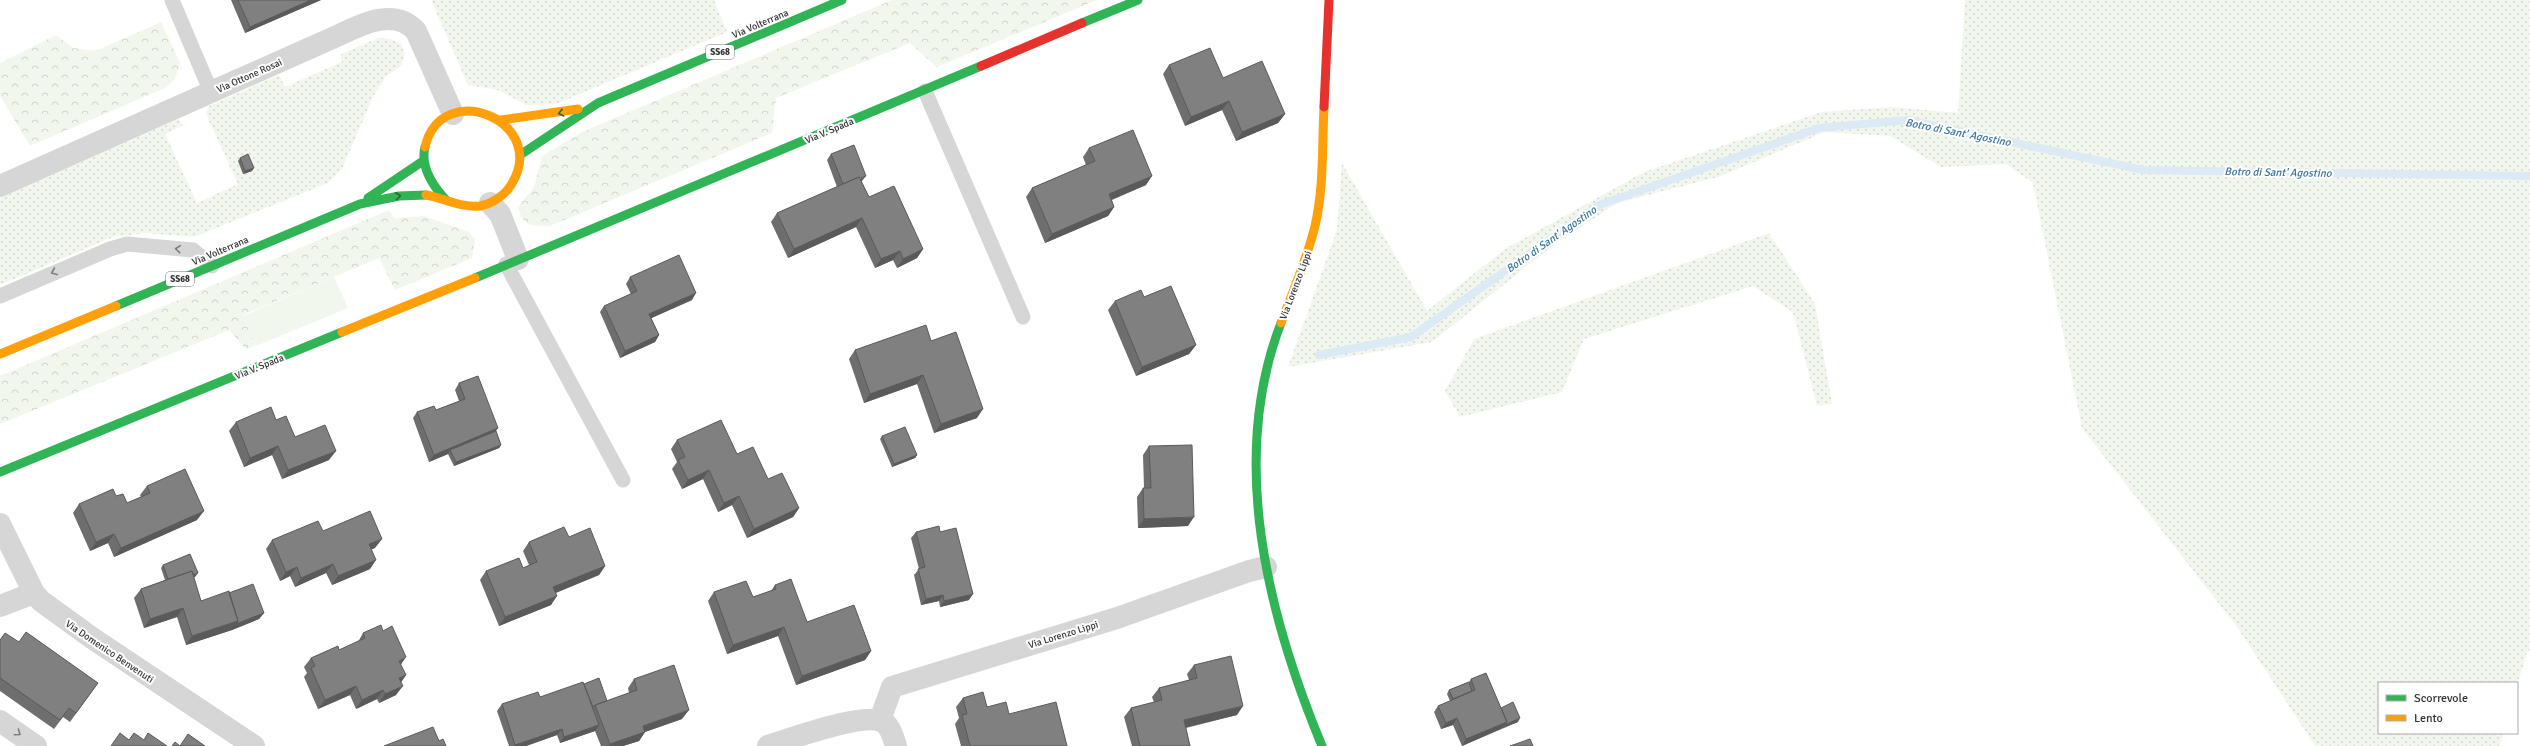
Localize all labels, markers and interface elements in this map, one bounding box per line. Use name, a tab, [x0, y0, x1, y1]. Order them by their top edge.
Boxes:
street label: Via Volterrana	[730, 7, 790, 41]
road number: SS68	[706, 45, 734, 59]
street label: Via Ottone Rosai	[215, 56, 284, 96]
one-way arrow	[557, 108, 564, 117]
street label: Via V. Spada	[803, 115, 856, 147]
water label: Botro di Sant' Agostino	[1904, 116, 2013, 149]
water label: Botro di Sant' Agostino	[2224, 165, 2333, 180]
one-way arrow	[395, 192, 401, 201]
water label: Botro di Sant' Agostino	[1504, 203, 1600, 275]
street label: Via Volterrana	[190, 234, 250, 268]
one-way arrow	[175, 245, 182, 254]
street label: Via Lorenzo Lippi	[1277, 249, 1315, 321]
one-way arrow	[51, 268, 58, 276]
road number: SS68	[166, 272, 194, 286]
street label: Via V. Spada	[233, 352, 286, 382]
street label: Via Domenico Benvenuti	[63, 618, 156, 686]
street label: Via Lorenzo Lippi	[1027, 619, 1100, 651]
legend	[2378, 682, 2518, 734]
text: Scorrevole	[2414, 691, 2468, 706]
text: Lento	[2414, 711, 2443, 726]
one-way arrow	[14, 728, 21, 736]

